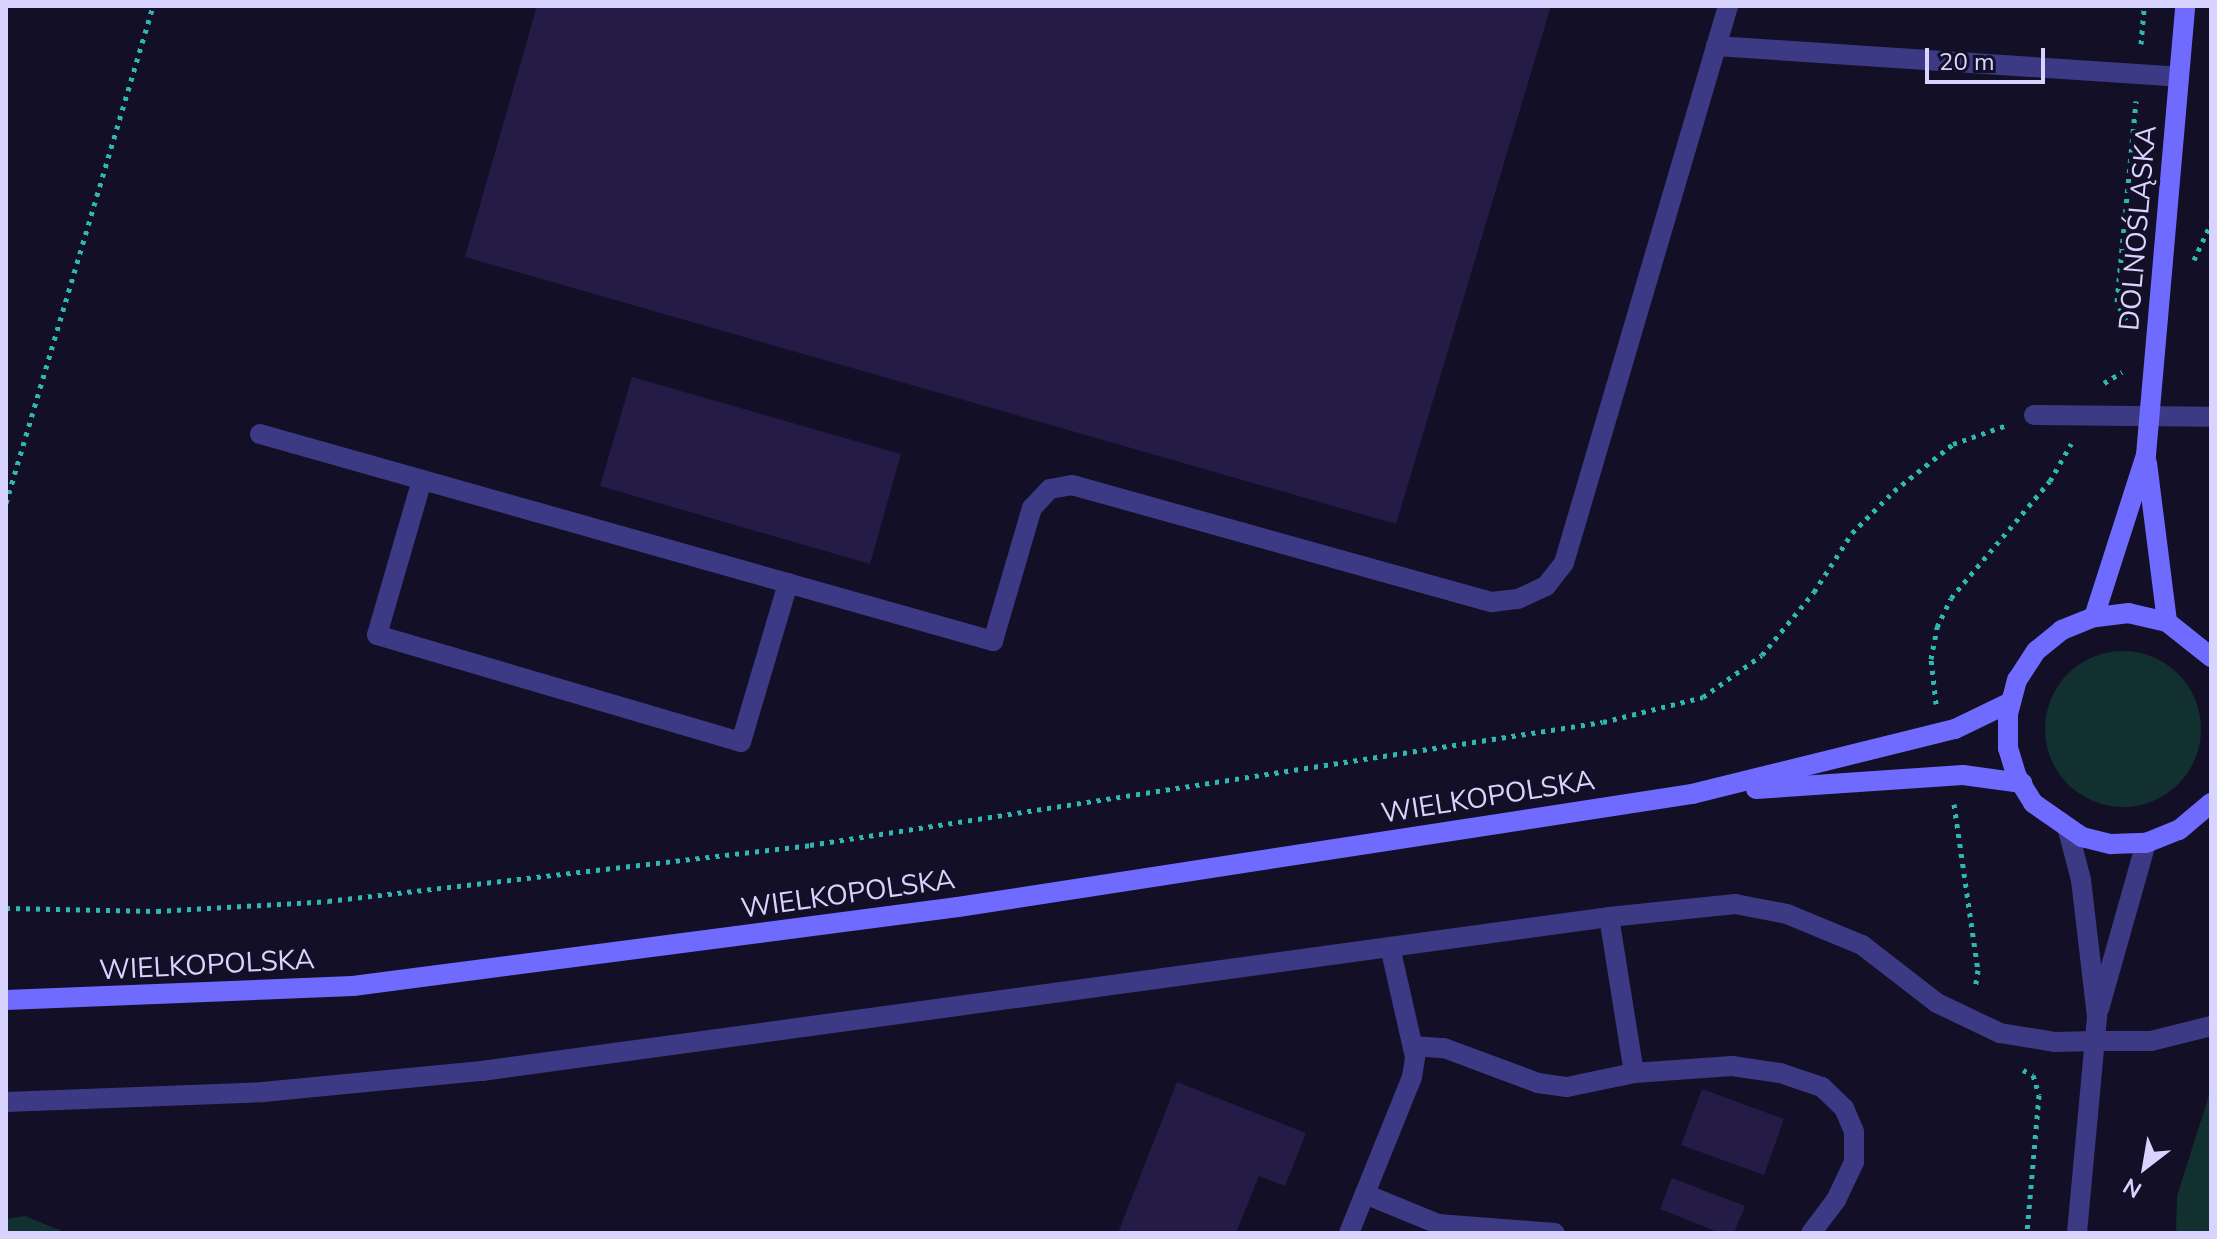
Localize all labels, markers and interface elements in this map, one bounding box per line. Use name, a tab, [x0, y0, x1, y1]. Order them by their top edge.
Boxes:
scale bar	[1929, 32, 2049, 82]
text: 20 m	[1939, 46, 1995, 78]
street label: DOLNOŚLĄSKA	[2112, 124, 2164, 332]
street label: WIELKOPOLSKA	[1379, 764, 1597, 830]
street label: WIELKOPOLSKA	[739, 862, 957, 926]
street label: WIELKOPOLSKA	[98, 943, 316, 987]
north arrow	[2105, 1127, 2185, 1207]
text: N	[2118, 1170, 2147, 1205]

